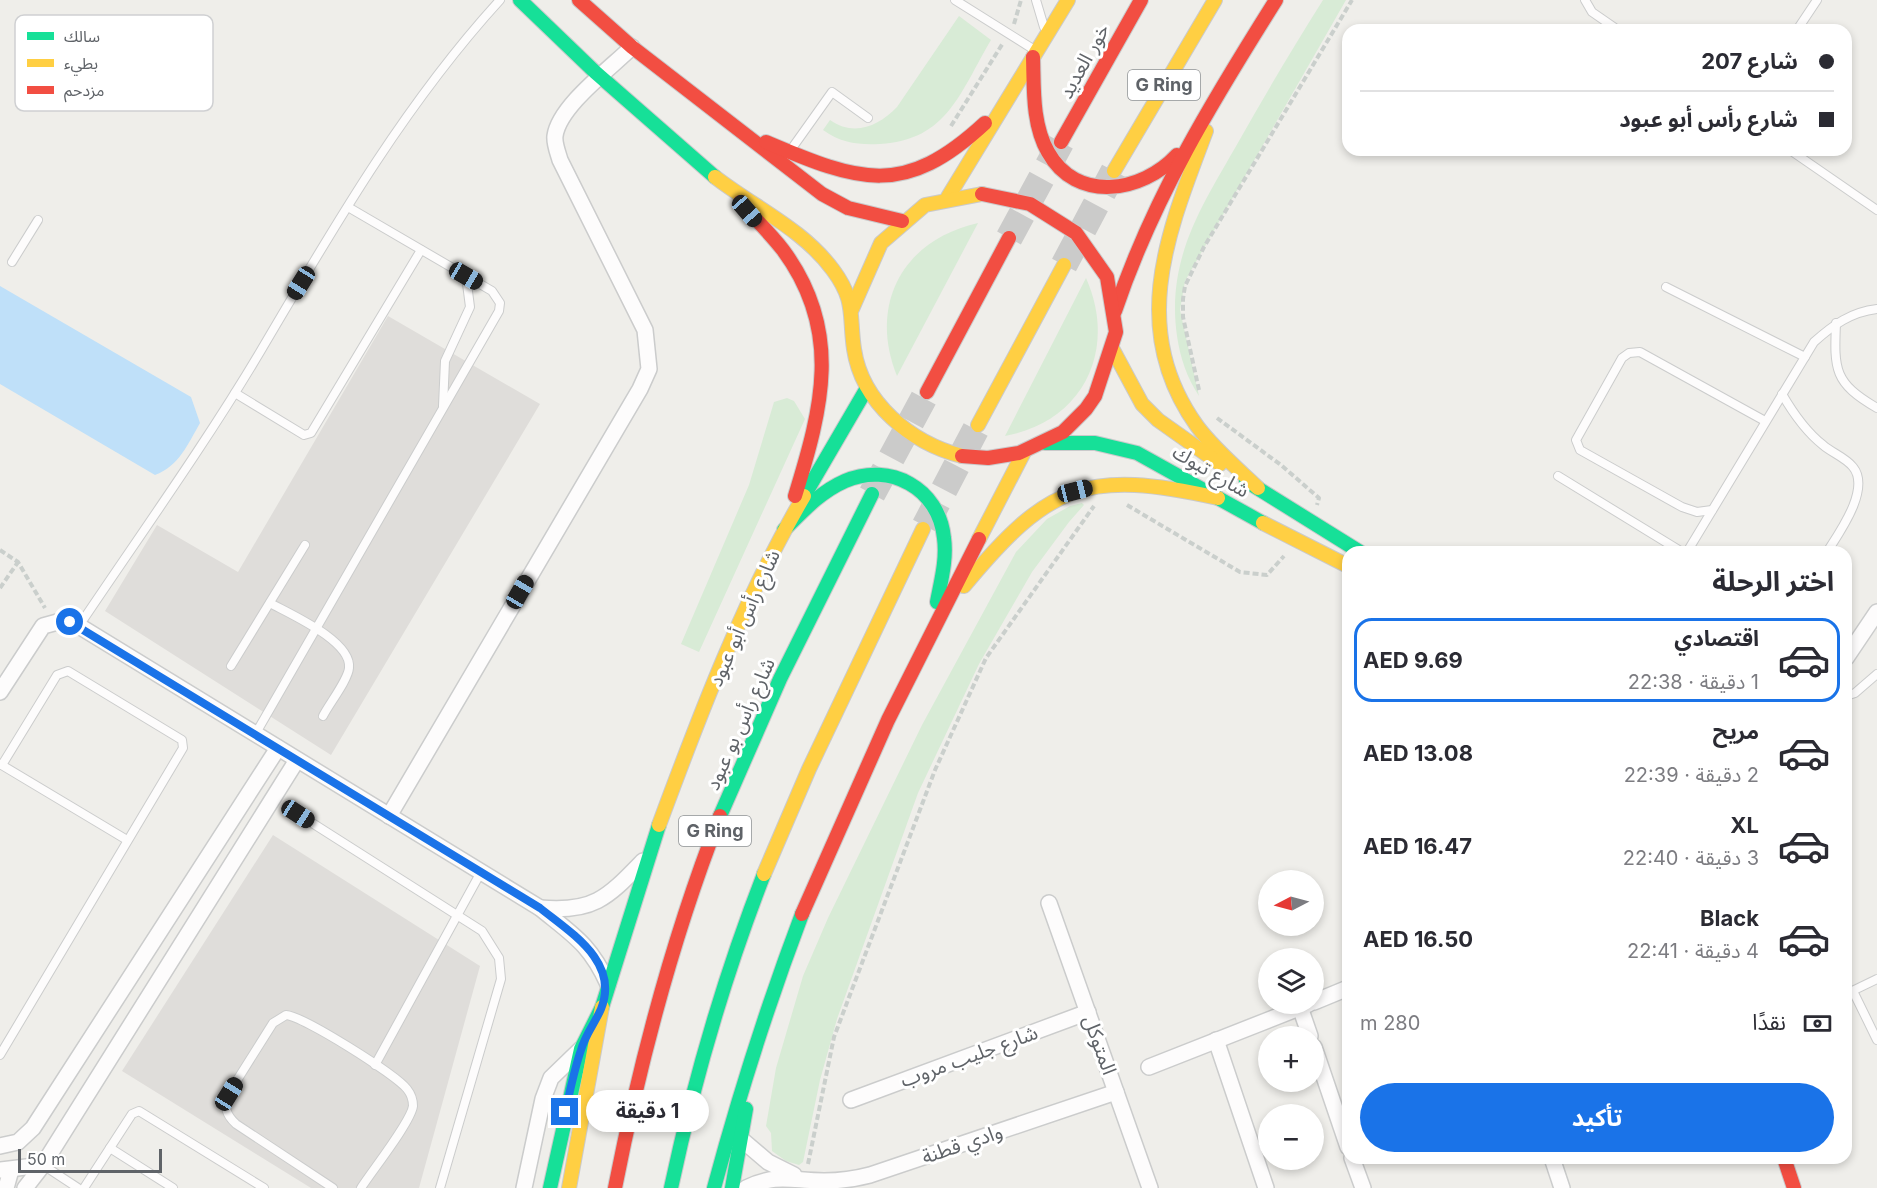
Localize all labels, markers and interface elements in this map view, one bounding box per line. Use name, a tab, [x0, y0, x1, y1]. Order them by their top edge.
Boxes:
legend	[15, 15, 213, 111]
street label: خور العديد	[1054, 19, 1114, 103]
text: سالك	[64, 26, 100, 46]
text: شارع 207	[1701, 48, 1798, 74]
text: بطيء	[64, 53, 98, 76]
road number: G Ring	[1128, 70, 1200, 100]
text: مزدحم	[64, 80, 104, 103]
text: شارع رأس أبو عبود	[1619, 106, 1798, 132]
car	[728, 192, 766, 230]
car	[446, 259, 486, 293]
car	[284, 263, 318, 303]
street label: شارع تبوك	[1167, 439, 1254, 505]
car	[1055, 478, 1095, 504]
street label: شارع رأس أبو عبود	[703, 546, 788, 691]
text: اختر الرحلة	[1712, 565, 1834, 598]
car	[503, 572, 537, 612]
route start	[56, 608, 83, 635]
text: اقتصادي	[1674, 625, 1759, 651]
icon: car	[1777, 633, 1831, 687]
text: AED 9.69	[1363, 647, 1463, 673]
street label: شارع رأس بو عبود	[700, 654, 783, 795]
text: 1 دقيقة · 22:38	[1628, 670, 1759, 694]
text: مريح	[1713, 718, 1759, 744]
icon: car	[1777, 726, 1831, 780]
text: AED 13.08	[1363, 740, 1473, 766]
text: 2 دقيقة · 22:39	[1624, 763, 1759, 787]
car	[278, 797, 318, 831]
text: XL	[1730, 812, 1759, 838]
road number: G Ring	[679, 816, 751, 846]
icon: car	[1777, 819, 1831, 873]
text: AED 16.47	[1363, 833, 1472, 859]
text: 3 دقيقة · 22:40	[1623, 846, 1759, 870]
north arrow	[1258, 870, 1324, 936]
map controls	[1258, 870, 1324, 1170]
text: Black	[1700, 905, 1759, 931]
icon: car	[1777, 912, 1831, 966]
text: AED 16.50	[1363, 926, 1473, 952]
text: 4 دقيقة · 22:41	[1627, 939, 1759, 963]
button: layers	[1258, 948, 1324, 1014]
icon: cash	[1801, 1007, 1834, 1040]
text: نقدًا	[1752, 1009, 1786, 1035]
text: 280 m	[1360, 1011, 1420, 1035]
street label: المتوكل	[1078, 1012, 1122, 1078]
street label: شارع جليب مروب	[897, 1020, 1042, 1095]
button: +	[1258, 1026, 1324, 1092]
car	[212, 1074, 246, 1114]
button: تأكيد	[1360, 1083, 1834, 1152]
callout: 1 دقيقة	[586, 1091, 709, 1133]
route end	[551, 1098, 578, 1125]
text: 1 دقيقة	[616, 1099, 679, 1123]
button: −	[1258, 1104, 1324, 1170]
street label: وادي قطنة	[918, 1119, 1007, 1172]
scale bar	[18, 1146, 162, 1174]
text: 50 m	[27, 1149, 65, 1169]

